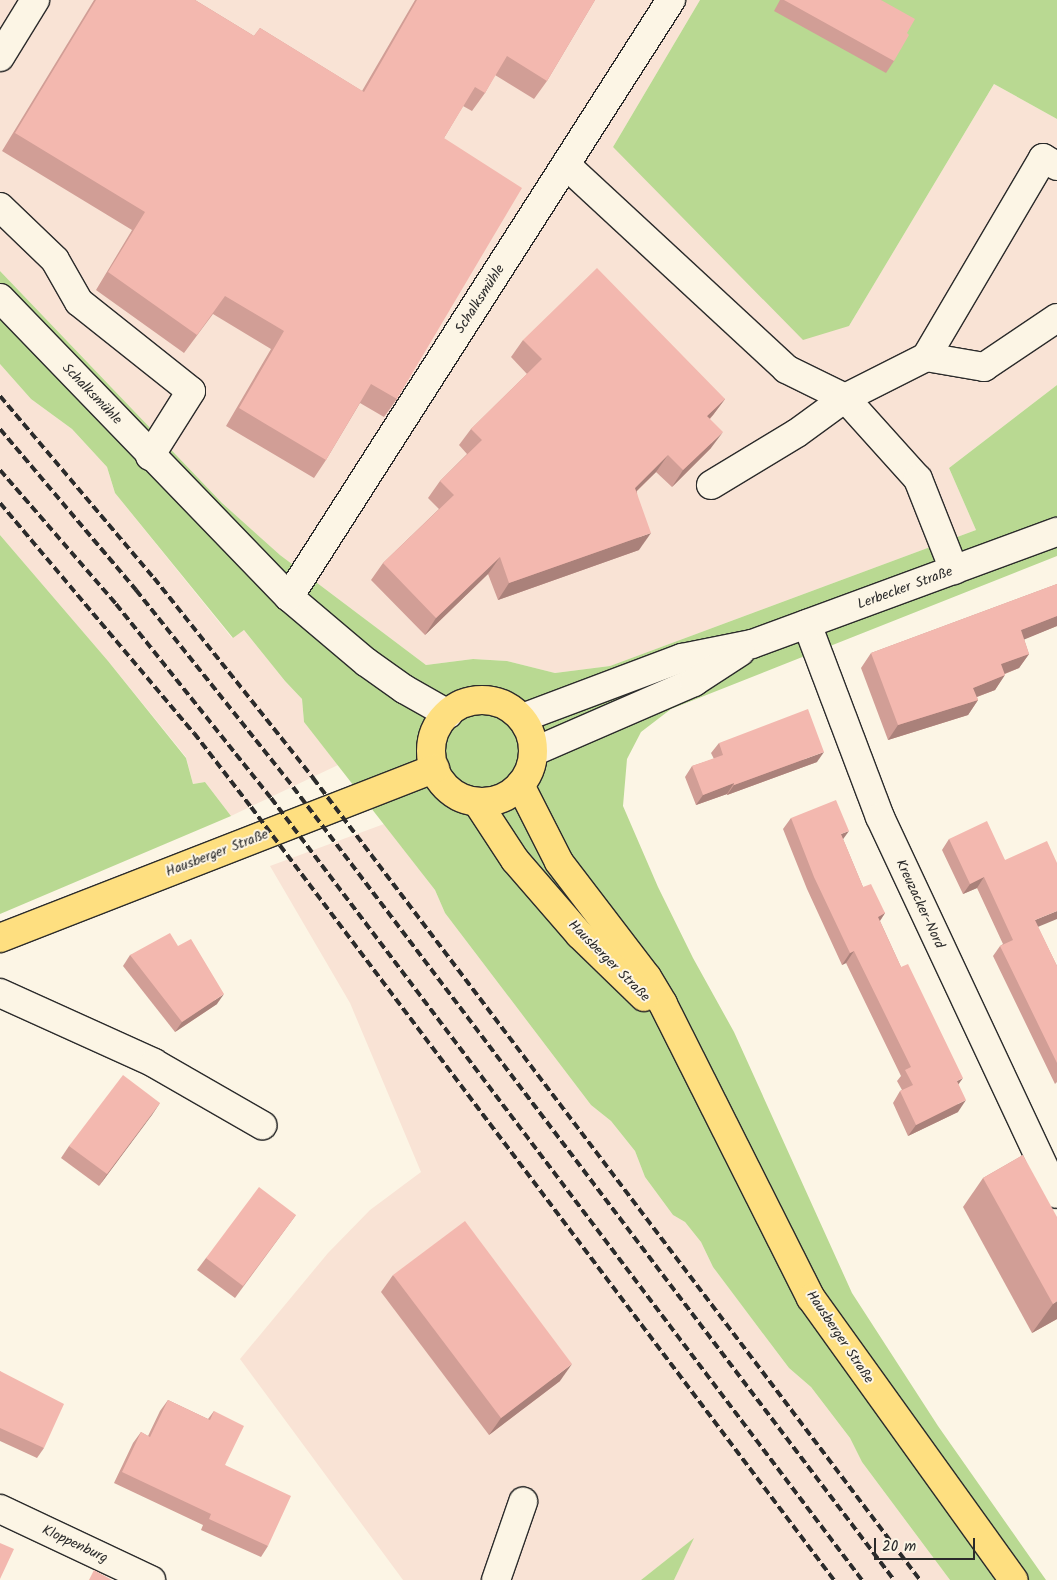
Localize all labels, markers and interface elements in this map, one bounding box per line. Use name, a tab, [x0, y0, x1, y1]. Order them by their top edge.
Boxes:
street label: Schalksmühle	[452, 261, 508, 337]
street label: Schalksmühle	[59, 360, 125, 428]
street label: Lerbecker Straße	[855, 563, 955, 613]
street label: Hausberger Straße	[163, 826, 271, 880]
street label: Kreuzacker-Nord	[892, 857, 948, 951]
street label: Hausberger Straße	[565, 917, 653, 1005]
street label: Hausberger Straße	[803, 1287, 877, 1387]
street label: Kloppenburg	[39, 1521, 111, 1567]
scale bar	[877, 1528, 978, 1560]
text: 20 m	[882, 1535, 916, 1559]

